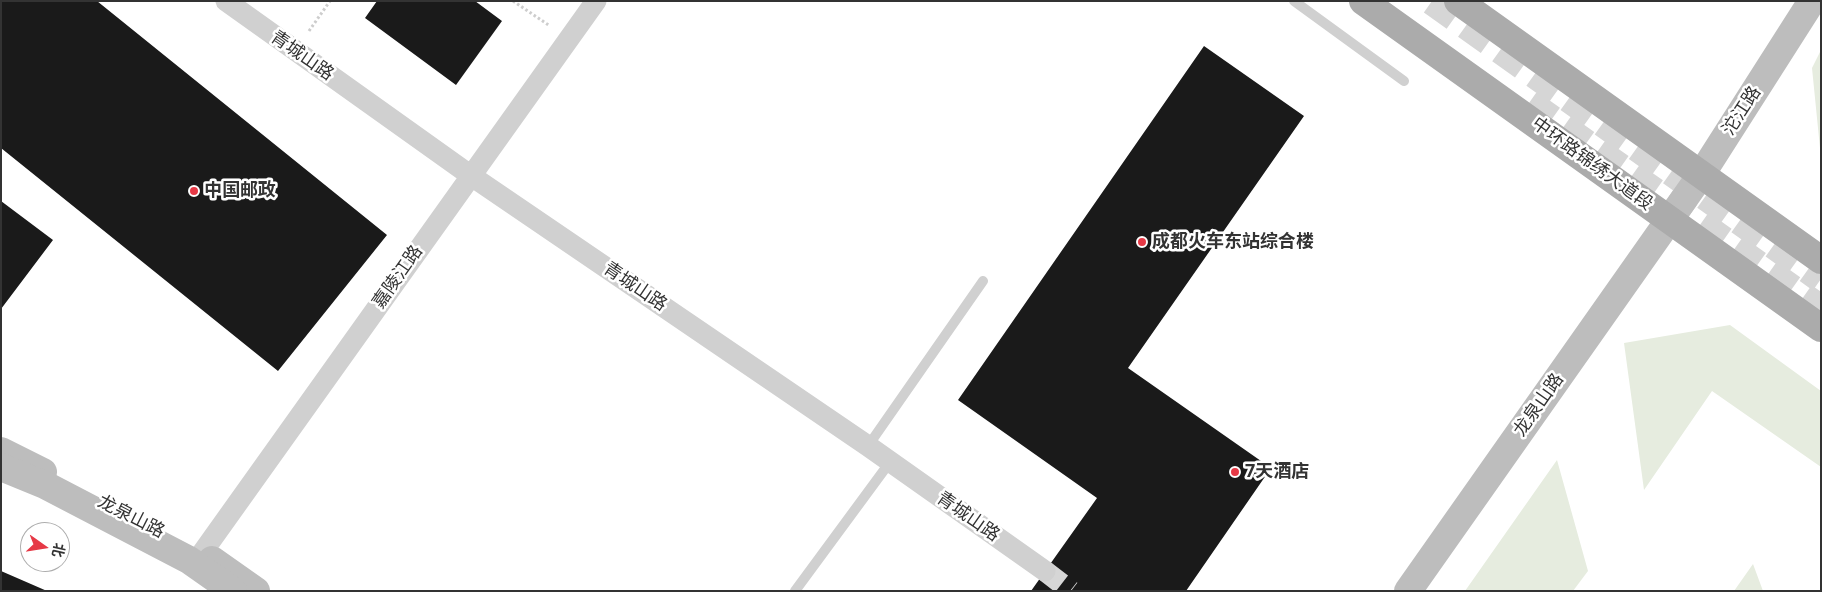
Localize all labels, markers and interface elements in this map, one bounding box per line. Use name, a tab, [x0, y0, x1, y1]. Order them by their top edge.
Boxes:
street label: 青城山路	[266, 27, 338, 85]
street label: 沱江路	[1718, 82, 1766, 140]
street label: 中环路锦绣大道段	[1527, 113, 1657, 215]
place label: 中国邮政	[204, 180, 276, 202]
marker: 中国邮政	[188, 185, 200, 197]
place label: 成都火车东站综合楼	[1152, 231, 1314, 253]
marker: 成都火车东站综合楼	[1136, 236, 1148, 248]
street label: 嘉陵江路	[369, 241, 427, 313]
street label: 青城山路	[599, 258, 671, 316]
street label: 龙泉山路	[1510, 369, 1568, 441]
place label: 7天酒店	[1245, 461, 1309, 483]
marker: 7天酒店	[1229, 466, 1241, 478]
street label: 青城山路	[932, 488, 1004, 546]
street label: 龙泉山路	[94, 491, 168, 543]
north arrow	[20, 522, 70, 572]
text: 北	[48, 541, 70, 559]

